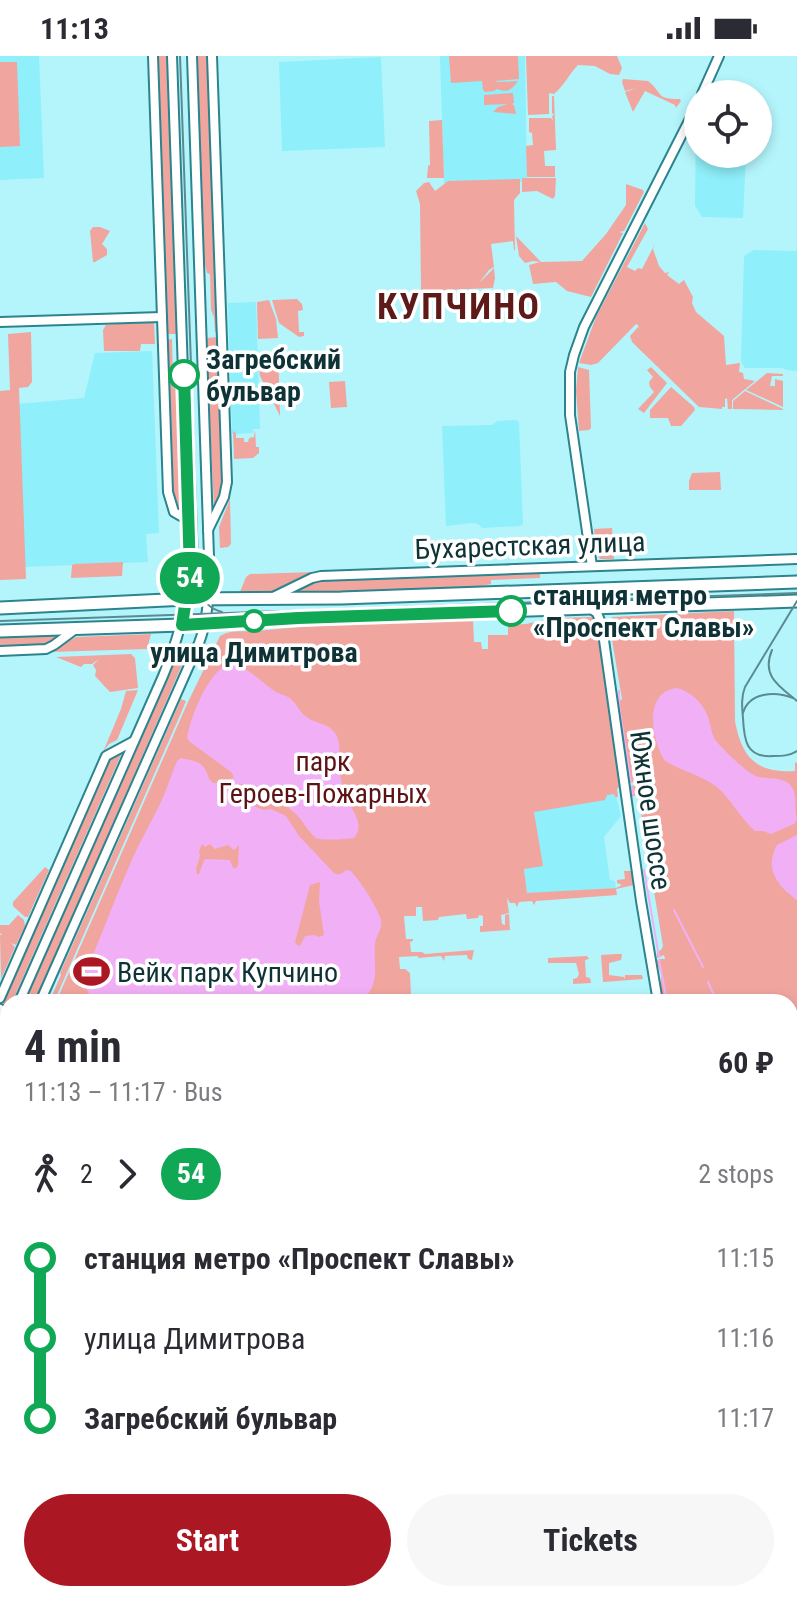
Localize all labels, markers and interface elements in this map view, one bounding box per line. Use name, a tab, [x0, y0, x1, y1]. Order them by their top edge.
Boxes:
text: 11:13	[40, 11, 109, 46]
map controls	[684, 80, 772, 168]
button: locate	[684, 80, 772, 168]
district label: КУПЧИНО	[377, 286, 541, 328]
place label: Загребский бульвар	[206, 343, 341, 408]
marker: Загребский бульвар	[169, 360, 199, 390]
street label: Бухарестская улица	[414, 525, 646, 566]
line badge: 54	[154, 552, 226, 604]
text: 54	[176, 561, 204, 594]
place label: станция метро «Проспект Славы»	[533, 579, 754, 644]
marker: станция метро «Проспект Славы»	[496, 596, 526, 626]
marker: улица Димитрова	[243, 610, 265, 632]
place label: улица Димитрова	[150, 636, 358, 669]
street label: Южное шоссе	[623, 728, 678, 892]
park label: парк Героев-Пожарных	[219, 745, 427, 810]
sports icon: Вейк парк Купчино	[72, 953, 110, 991]
place label: Вейк парк Купчино	[117, 956, 338, 989]
text: 4 min	[24, 1021, 122, 1073]
text: 60 ₽	[718, 1045, 774, 1080]
text: 11:13 – 11:17 · Bus	[24, 1077, 223, 1107]
icon: walk	[24, 1152, 68, 1196]
icon: forward	[105, 1152, 149, 1196]
text: 54	[177, 1157, 205, 1190]
text: 2	[80, 1159, 93, 1189]
text: 2 stops	[698, 1159, 774, 1189]
text: станция метро «Проспект Славы»	[84, 1241, 515, 1276]
text: 11:15	[717, 1243, 774, 1273]
text: улица Димитрова	[84, 1321, 305, 1356]
text: 11:16	[717, 1323, 774, 1353]
text: Загребский бульвар	[84, 1401, 337, 1436]
text: 11:17	[717, 1403, 774, 1433]
button: Start	[24, 1494, 391, 1586]
button: Tickets	[407, 1494, 774, 1586]

